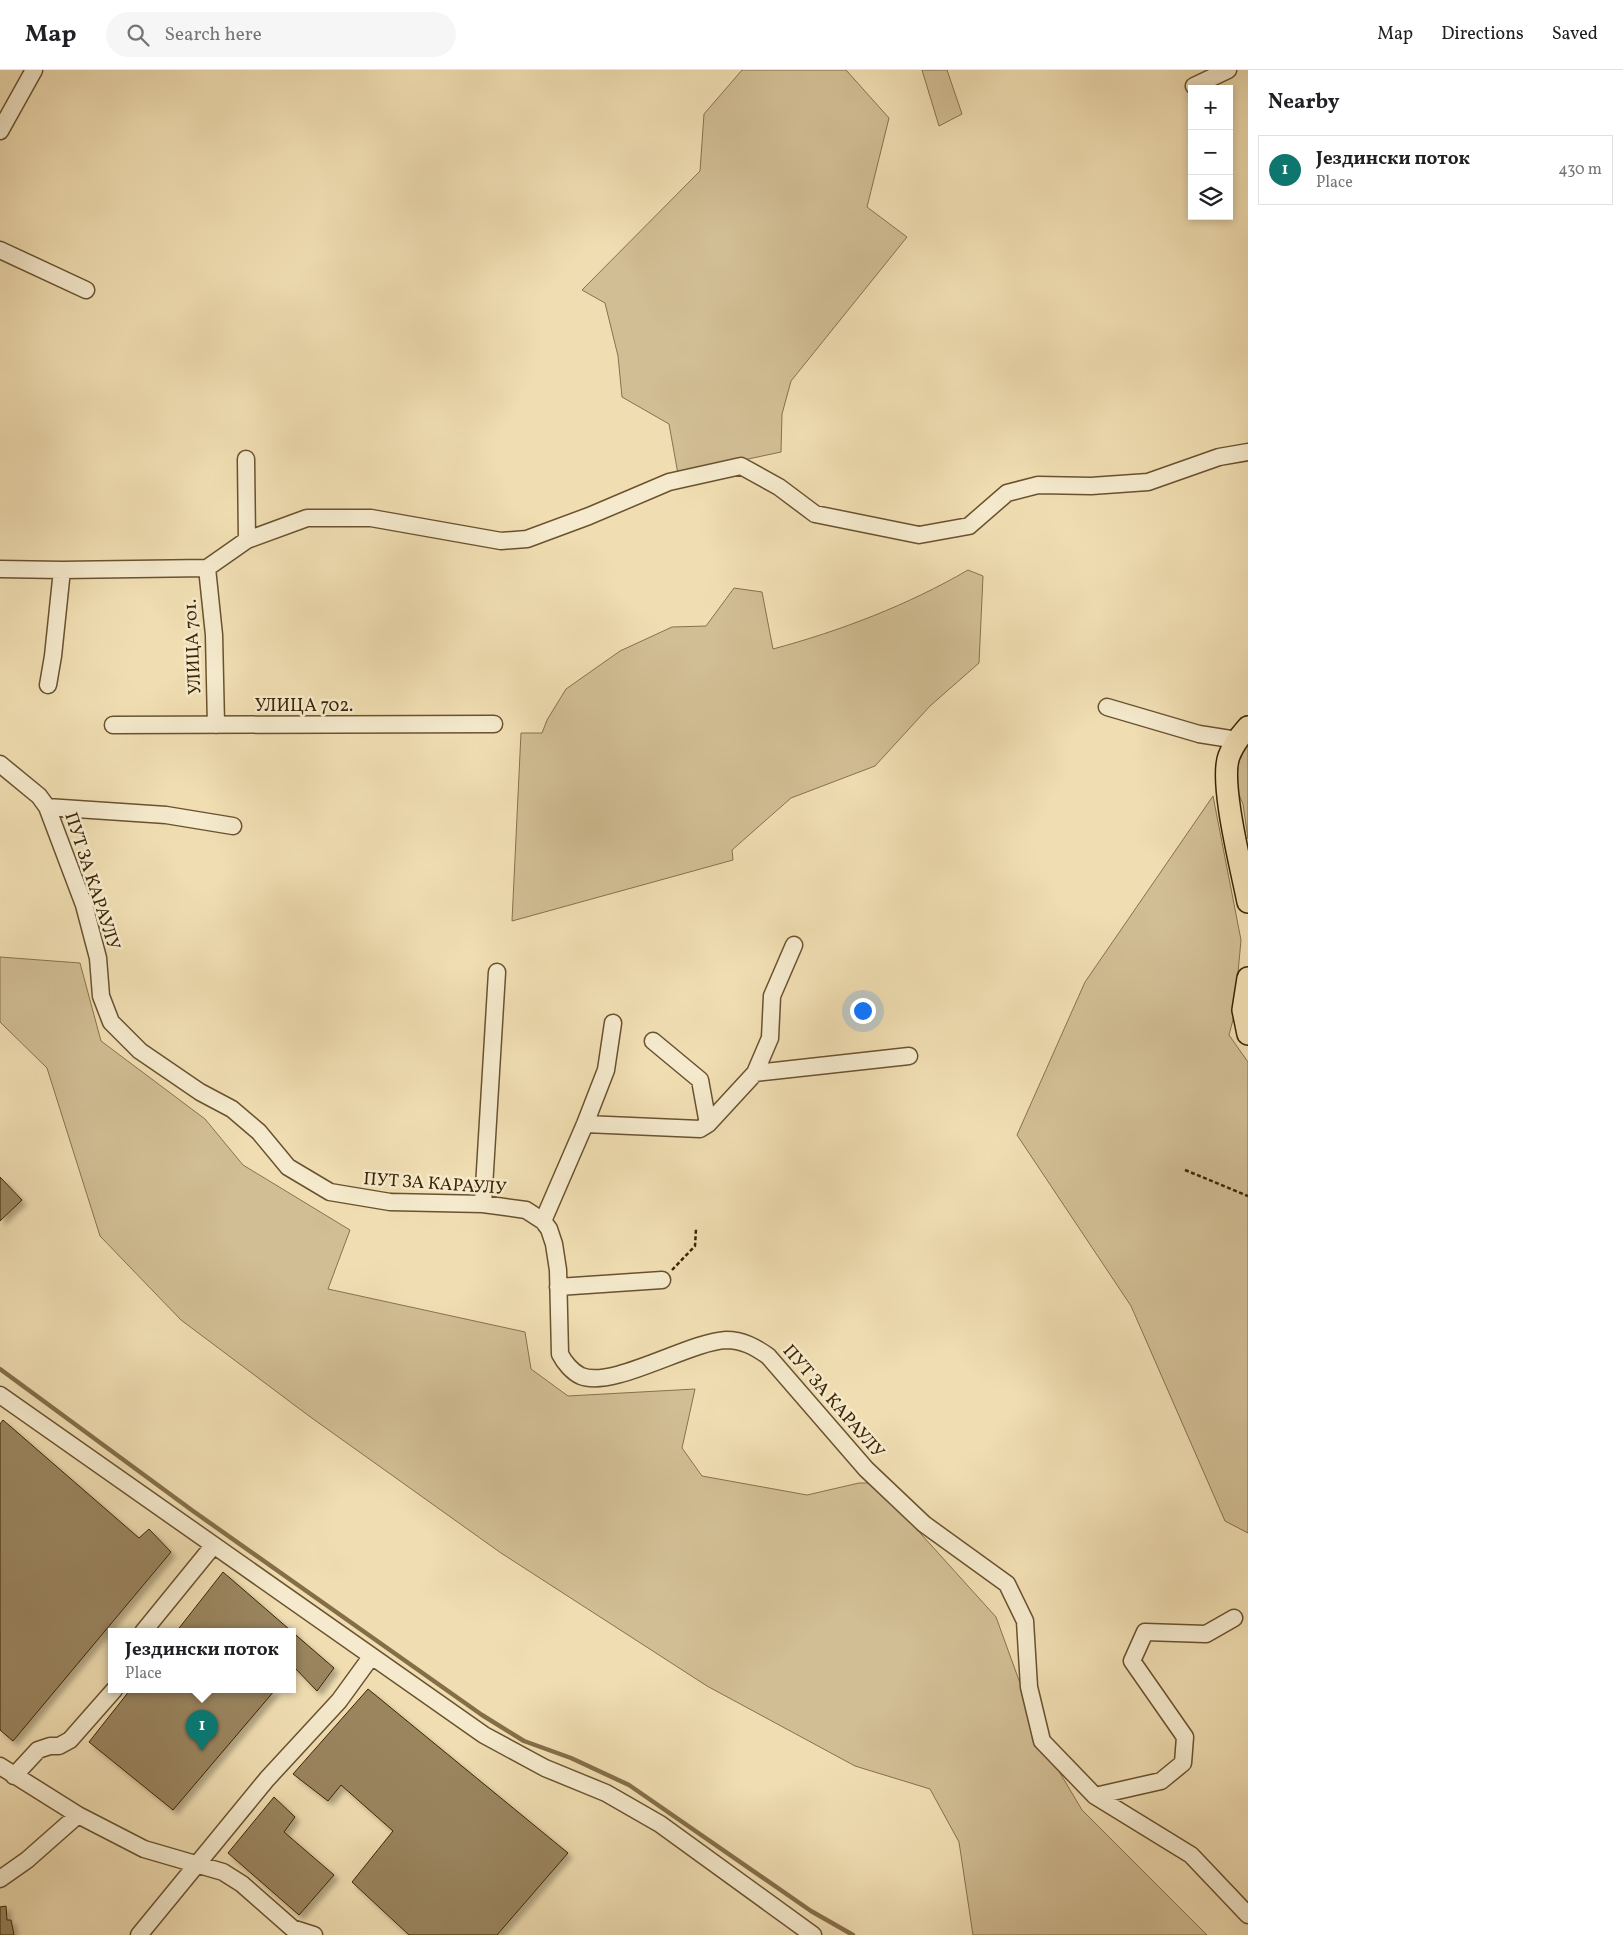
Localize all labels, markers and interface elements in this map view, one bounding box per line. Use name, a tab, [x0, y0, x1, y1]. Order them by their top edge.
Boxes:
search box	[106, 12, 456, 57]
text: Map	[25, 18, 76, 52]
icon: search	[124, 21, 152, 49]
text: Search here	[164, 22, 262, 48]
text: Map	[1377, 22, 1413, 47]
text: Directions	[1441, 22, 1524, 47]
text: Saved	[1552, 22, 1598, 47]
map controls	[1188, 85, 1233, 220]
button: +	[1188, 85, 1233, 130]
text: Nearby	[1268, 88, 1339, 117]
button: −	[1188, 130, 1233, 175]
text: Јездински поток	[1316, 146, 1470, 172]
text: 1	[1282, 159, 1288, 181]
text: 430 m	[1558, 159, 1602, 181]
text: Place	[1316, 172, 1353, 194]
button: layers	[1188, 175, 1233, 220]
street label: УЛИЦА 701.	[179, 598, 208, 695]
street label: УЛИЦА 702.	[255, 694, 353, 719]
street label: ПУТ ЗА КАРАУЛУ	[57, 809, 126, 954]
your location	[850, 998, 876, 1024]
street label: ПУТ ЗА КАРАУЛУ	[362, 1167, 508, 1202]
street label: ПУТ ЗА КАРАУЛУ	[776, 1340, 890, 1465]
popup	[108, 1628, 296, 1693]
text: Јездински поток	[125, 1637, 279, 1663]
text: Place	[125, 1663, 162, 1685]
pin: 1	[186, 1710, 218, 1751]

